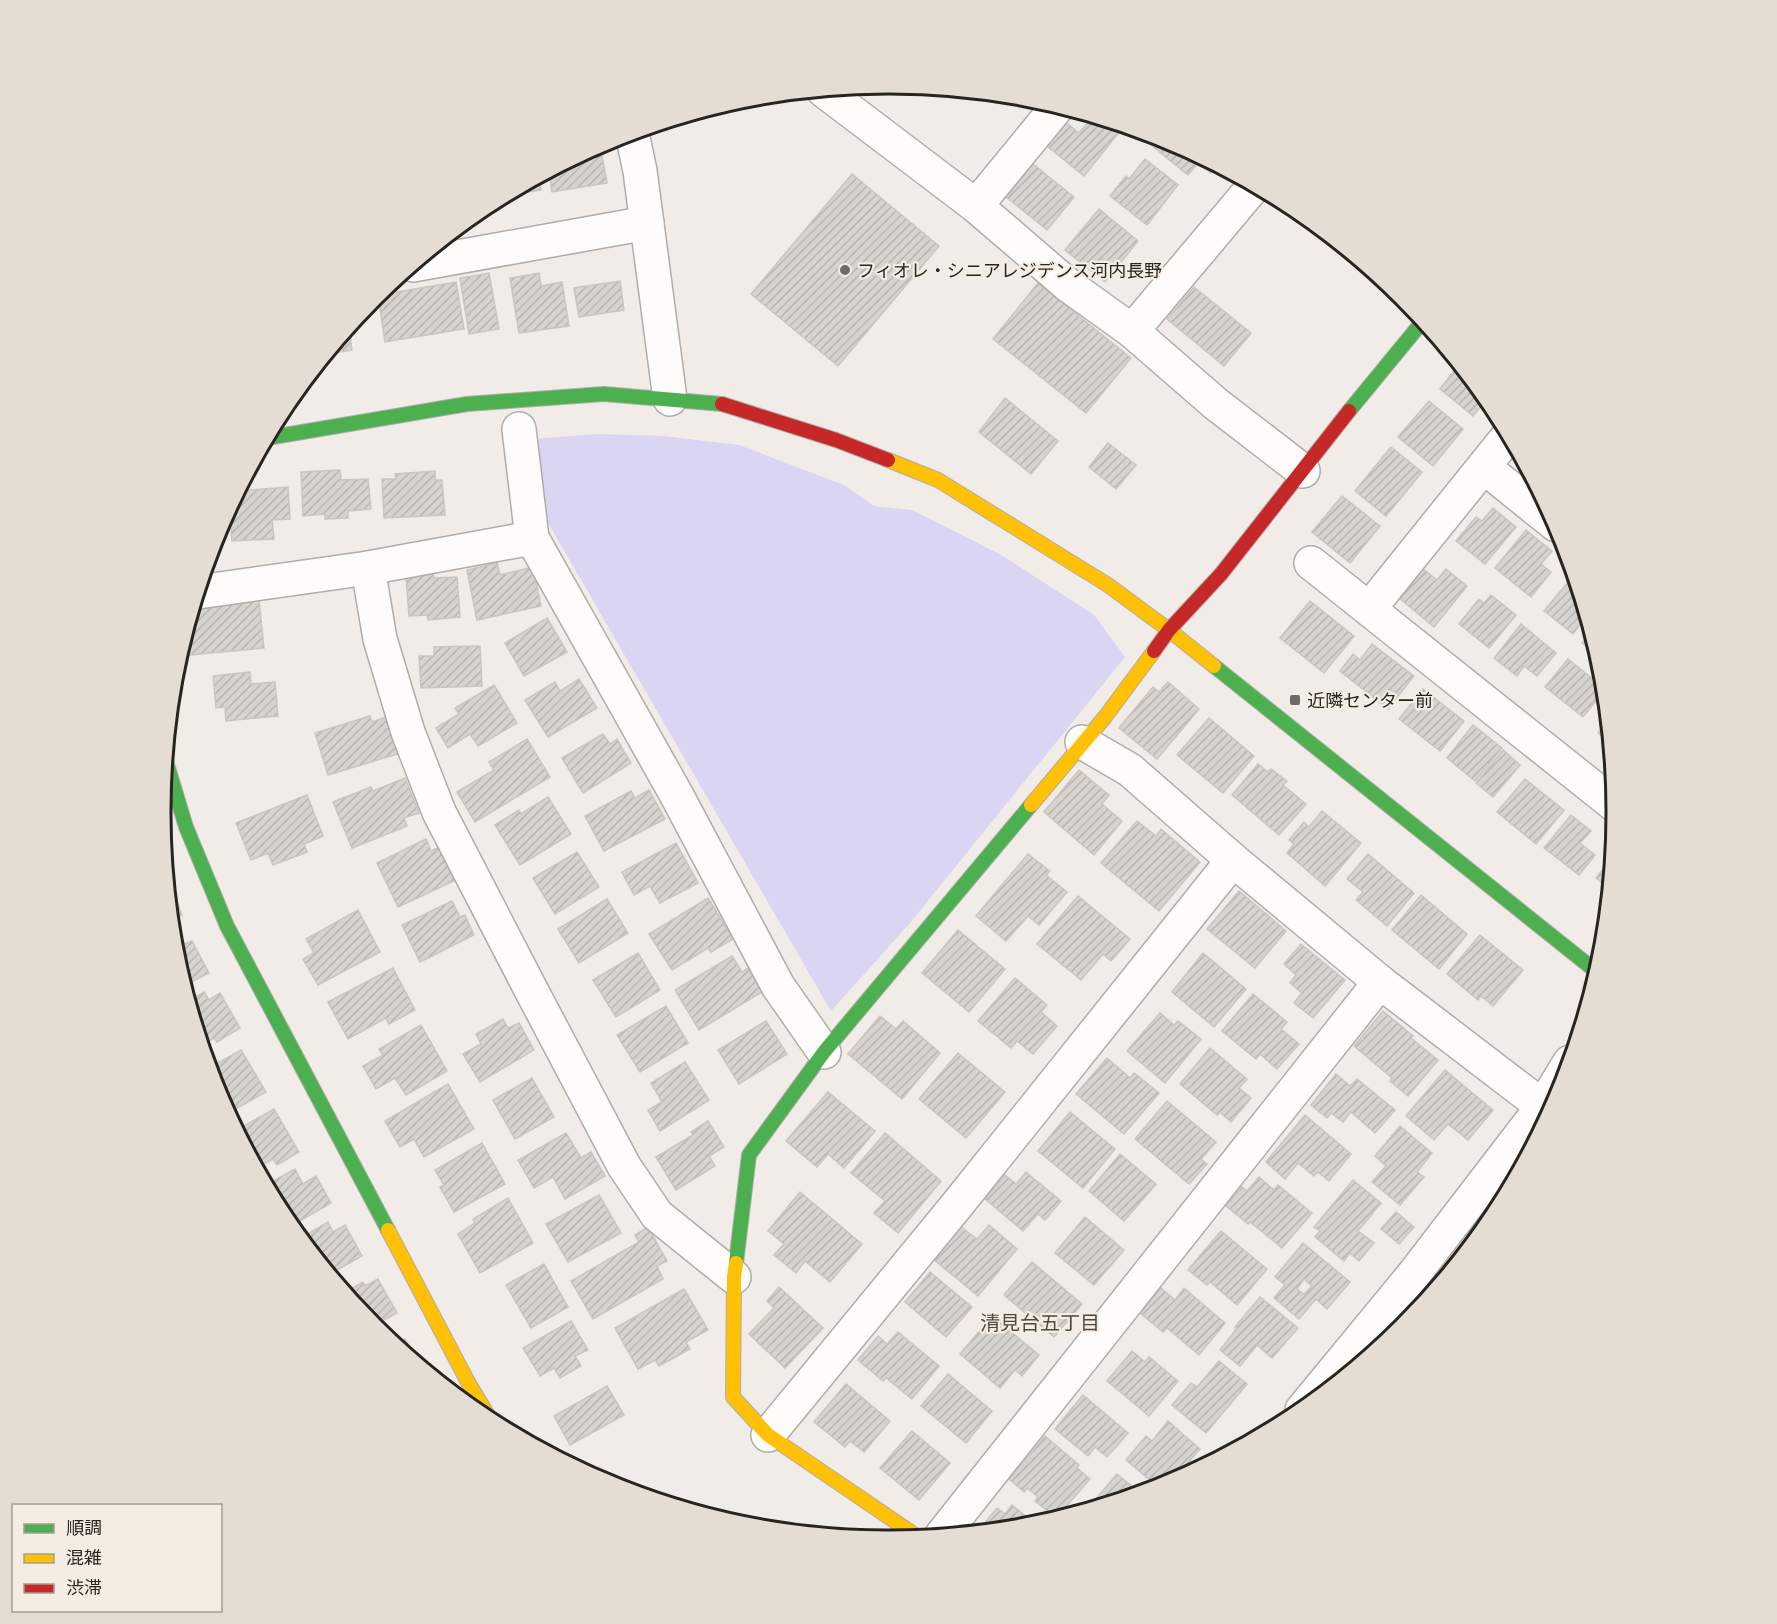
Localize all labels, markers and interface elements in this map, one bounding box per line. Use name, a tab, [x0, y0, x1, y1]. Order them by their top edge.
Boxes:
place label: フィオレ・シニアレジデンス河内長野	[857, 258, 1162, 282]
marker: フィオレ・シニアレジデンス河内長野	[838, 263, 852, 277]
place label: 近隣センター前	[1307, 688, 1433, 712]
marker: 近隣センター前	[1288, 693, 1302, 707]
district label: 清見台五丁目	[980, 1309, 1100, 1336]
legend	[12, 1504, 222, 1612]
text: 順調	[66, 1515, 102, 1539]
text: 混雑	[66, 1545, 102, 1569]
text: 渋滞	[66, 1575, 102, 1599]

